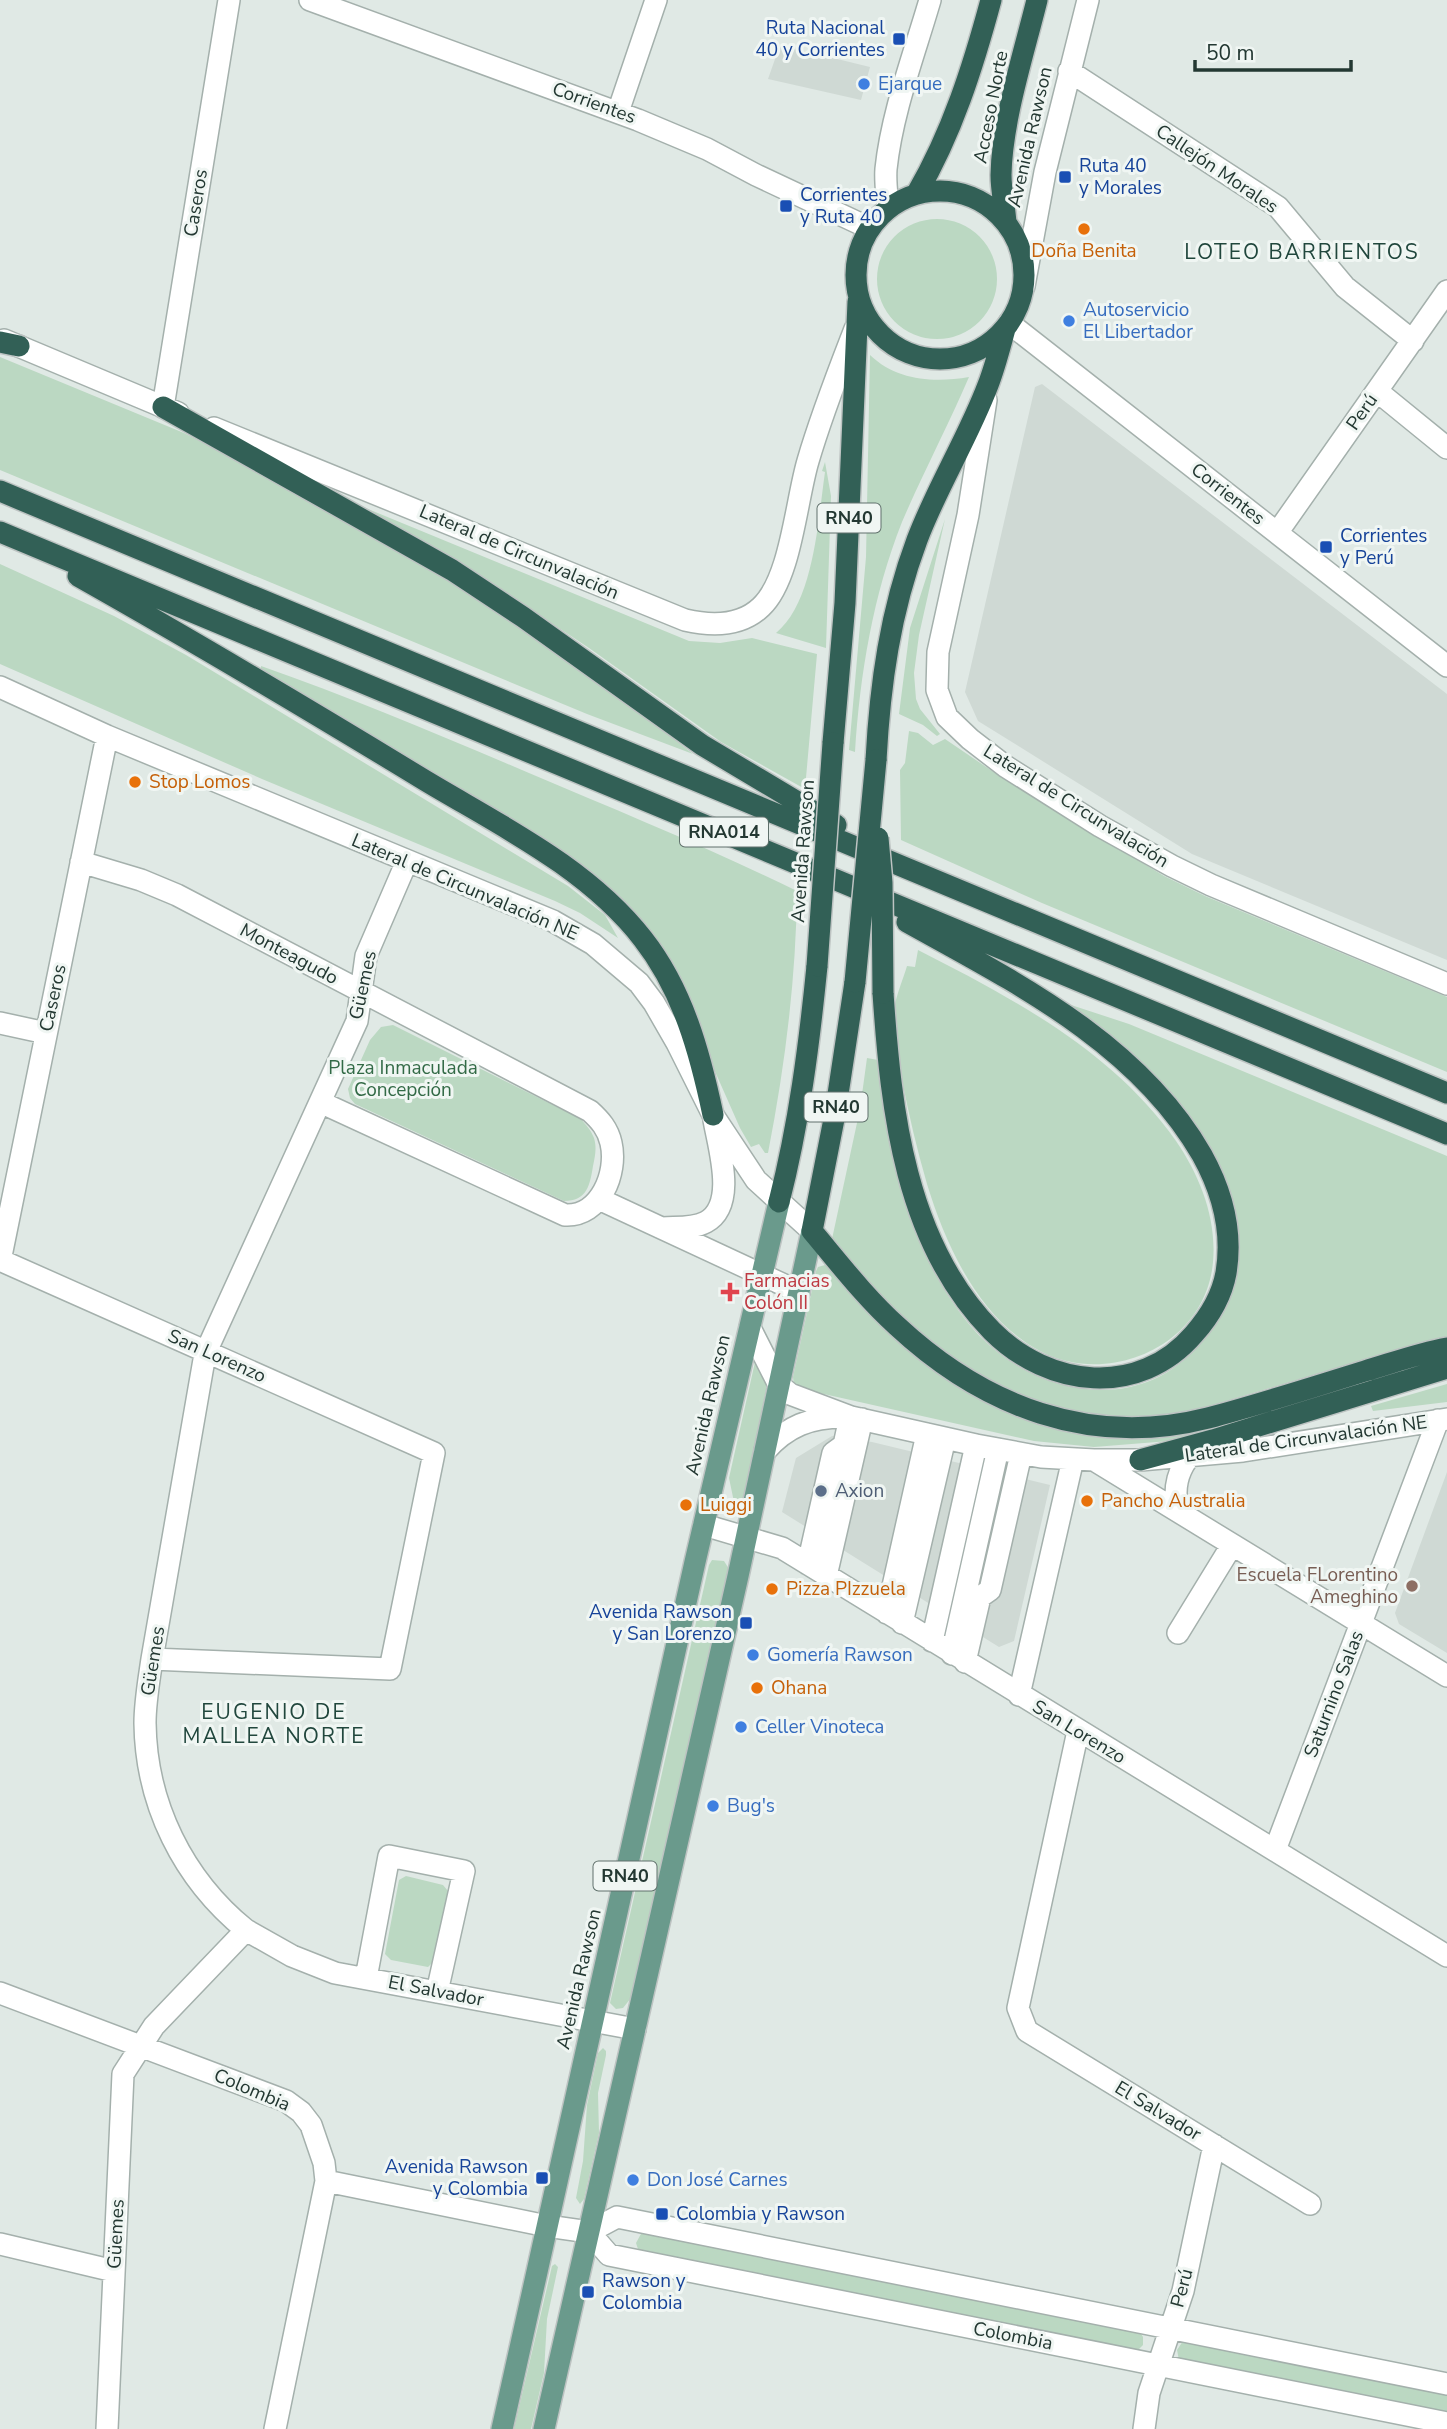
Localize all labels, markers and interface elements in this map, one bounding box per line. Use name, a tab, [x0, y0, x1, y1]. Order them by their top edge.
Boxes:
place label: Ruta Nacional 40 y Corrientes	[755, 15, 885, 63]
scale bar	[1195, 28, 1351, 72]
marker: Ruta Nacional 40 y Corrientes	[891, 31, 907, 47]
text: 50 m	[1206, 39, 1255, 67]
street label: Acceso Norte	[967, 48, 1015, 166]
street label: Avenida Rawson	[1001, 64, 1059, 210]
place label: Ejarque	[878, 71, 942, 97]
street label: Corrientes	[548, 76, 640, 130]
marker: Ejarque	[856, 76, 872, 92]
street label: Callejón Morales	[1150, 118, 1284, 220]
place label: Ruta 40 y Morales	[1079, 153, 1162, 201]
street label: Caseros	[178, 167, 214, 239]
marker: Ruta 40 y Morales	[1057, 169, 1073, 185]
place label: Corrientes y Ruta 40	[800, 182, 887, 230]
marker: Corrientes y Ruta 40	[778, 198, 794, 214]
marker: Doña Benita	[1076, 221, 1092, 237]
place label: Doña Benita	[1031, 238, 1137, 264]
district label: LOTEO BARRIENTOS	[1184, 238, 1420, 266]
place label: Autoservicio El Libertador	[1083, 297, 1193, 345]
marker: Autoservicio El Libertador	[1061, 313, 1077, 329]
street label: Perú	[1340, 388, 1384, 436]
street label: Corrientes	[1186, 457, 1270, 531]
street label: Lateral de Circunvalación	[415, 498, 623, 606]
road number: RN40	[818, 504, 880, 532]
place label: Corrientes y Perú	[1340, 523, 1427, 571]
marker: Corrientes y Perú	[1318, 539, 1334, 555]
street label: Lateral de Circunvalación	[978, 738, 1174, 874]
place label: Stop Lomos	[149, 769, 250, 795]
marker: Stop Lomos	[127, 774, 143, 790]
street label: Avenida Rawson	[785, 779, 821, 923]
road number: RNA014	[680, 818, 768, 846]
street label: Lateral de Circunvalación NE	[347, 827, 583, 947]
street label: Monteagudo	[235, 917, 343, 991]
street label: Güemes	[343, 948, 383, 1022]
street label: Caseros	[33, 962, 73, 1034]
park label: Plaza Inmaculada Concepción	[328, 1055, 478, 1103]
road number: RN40	[804, 1092, 868, 1122]
place label: Farmacias Colón II	[744, 1268, 830, 1316]
marker: Farmacias Colón II	[722, 1284, 738, 1300]
street label: San Lorenzo	[164, 1323, 270, 1389]
street label: Avenida Rawson	[679, 1332, 737, 1478]
street label: Lateral de Circunvalación NE	[1183, 1409, 1429, 1469]
place label: Axion	[835, 1478, 884, 1504]
marker: Axion	[813, 1483, 829, 1499]
place label: Pancho Australia	[1101, 1488, 1246, 1514]
place label: Luiggi	[700, 1492, 752, 1518]
marker: Pancho Australia	[1079, 1493, 1095, 1509]
marker: Luiggi	[678, 1497, 694, 1513]
place label: Escuela FLorentino Ameghino	[1237, 1562, 1398, 1610]
place label: Pizza PIzzuela	[786, 1576, 906, 1602]
marker: Escuela FLorentino Ameghino	[1404, 1578, 1420, 1594]
marker: Pizza PIzzuela	[764, 1581, 780, 1597]
place label: Avenida Rawson y San Lorenzo	[589, 1599, 732, 1647]
marker: Avenida Rawson y San Lorenzo	[738, 1615, 754, 1631]
street label: Güemes	[135, 1624, 171, 1698]
street label: Saturnino Salas	[1298, 1627, 1370, 1761]
place label: Gomería Rawson	[767, 1642, 913, 1668]
marker: Gomería Rawson	[745, 1647, 761, 1663]
place label: Ohana	[771, 1675, 827, 1701]
marker: Ohana	[749, 1680, 765, 1696]
street label: San Lorenzo	[1027, 1694, 1131, 1770]
district label: EUGENIO DE MALLEA NORTE	[183, 1698, 365, 1750]
place label: Celler Vinoteca	[755, 1714, 884, 1740]
marker: Celler Vinoteca	[733, 1719, 749, 1735]
place label: Bug's	[727, 1793, 775, 1819]
marker: Bug's	[705, 1798, 721, 1814]
road number: RN40	[594, 1862, 656, 1890]
street label: Avenida Rawson	[550, 1906, 608, 2052]
street label: El Salvador	[386, 1969, 486, 2013]
street label: Colombia	[210, 2062, 294, 2118]
street label: El Salvador	[1110, 2075, 1206, 2147]
place label: Avenida Rawson y Colombia	[385, 2154, 528, 2202]
place label: Don José Carnes	[647, 2167, 788, 2193]
marker: Avenida Rawson y Colombia	[534, 2170, 550, 2186]
marker: Don José Carnes	[625, 2172, 641, 2188]
street label: Güemes	[101, 2198, 131, 2270]
place label: Colombia y Rawson	[676, 2201, 845, 2227]
marker: Colombia y Rawson	[654, 2206, 670, 2222]
street label: Perú	[1164, 2266, 1200, 2310]
place label: Rawson y Colombia	[602, 2268, 686, 2316]
marker: Rawson y Colombia	[580, 2284, 596, 2300]
street label: Colombia	[971, 2316, 1055, 2356]

